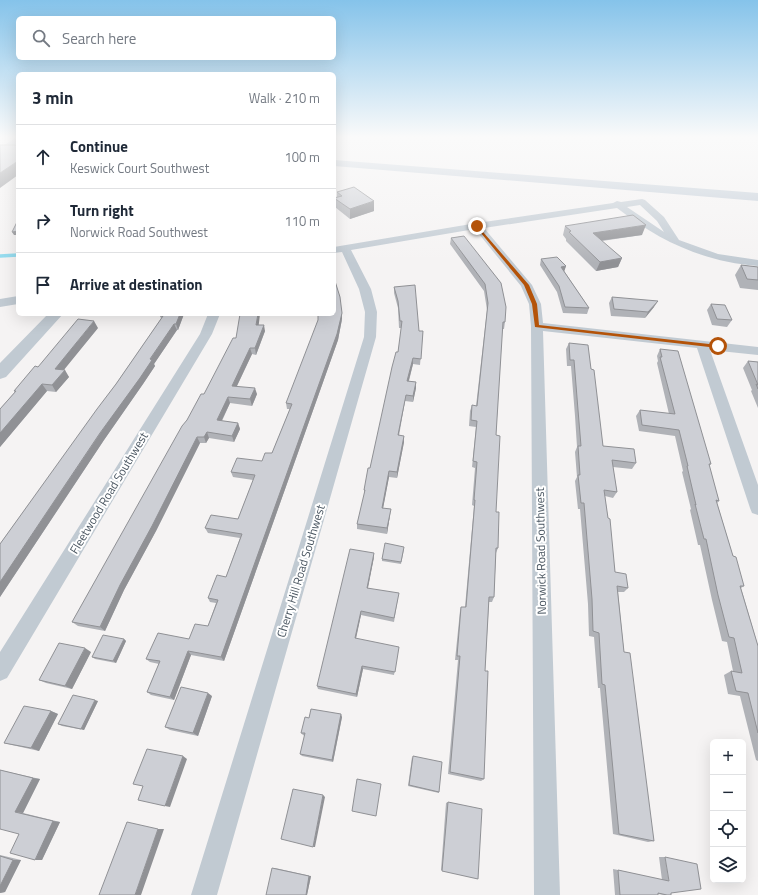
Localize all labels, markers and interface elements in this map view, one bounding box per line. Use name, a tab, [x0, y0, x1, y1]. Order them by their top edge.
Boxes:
search box	[16, 16, 336, 60]
icon: search	[30, 27, 52, 49]
text: Search here	[62, 27, 136, 50]
text: 3 min	[32, 85, 73, 111]
text: Walk · 210 m	[249, 88, 320, 108]
text: Continue	[70, 135, 128, 158]
icon: ahead	[32, 146, 54, 168]
text: 100 m	[284, 147, 320, 167]
text: Keswick Court Southwest	[70, 158, 209, 178]
text: Turn right	[70, 199, 134, 222]
icon: right	[32, 210, 54, 232]
text: 110 m	[284, 211, 320, 231]
route end	[468, 217, 486, 235]
text: Norwick Road Southwest	[70, 222, 208, 242]
text: Arrive at destination	[70, 273, 203, 296]
icon: arrive	[32, 274, 54, 296]
route start	[709, 337, 727, 355]
street label: Fleetwood Road Southwest	[65, 427, 153, 557]
street label: Norwick Road Southwest	[530, 486, 551, 615]
street label: Cherry Hill Road Southwest	[271, 501, 330, 640]
map controls	[710, 739, 746, 883]
button: +	[710, 739, 746, 775]
button: −	[710, 775, 746, 811]
button: locate	[710, 811, 746, 847]
button: layers	[710, 847, 746, 883]

